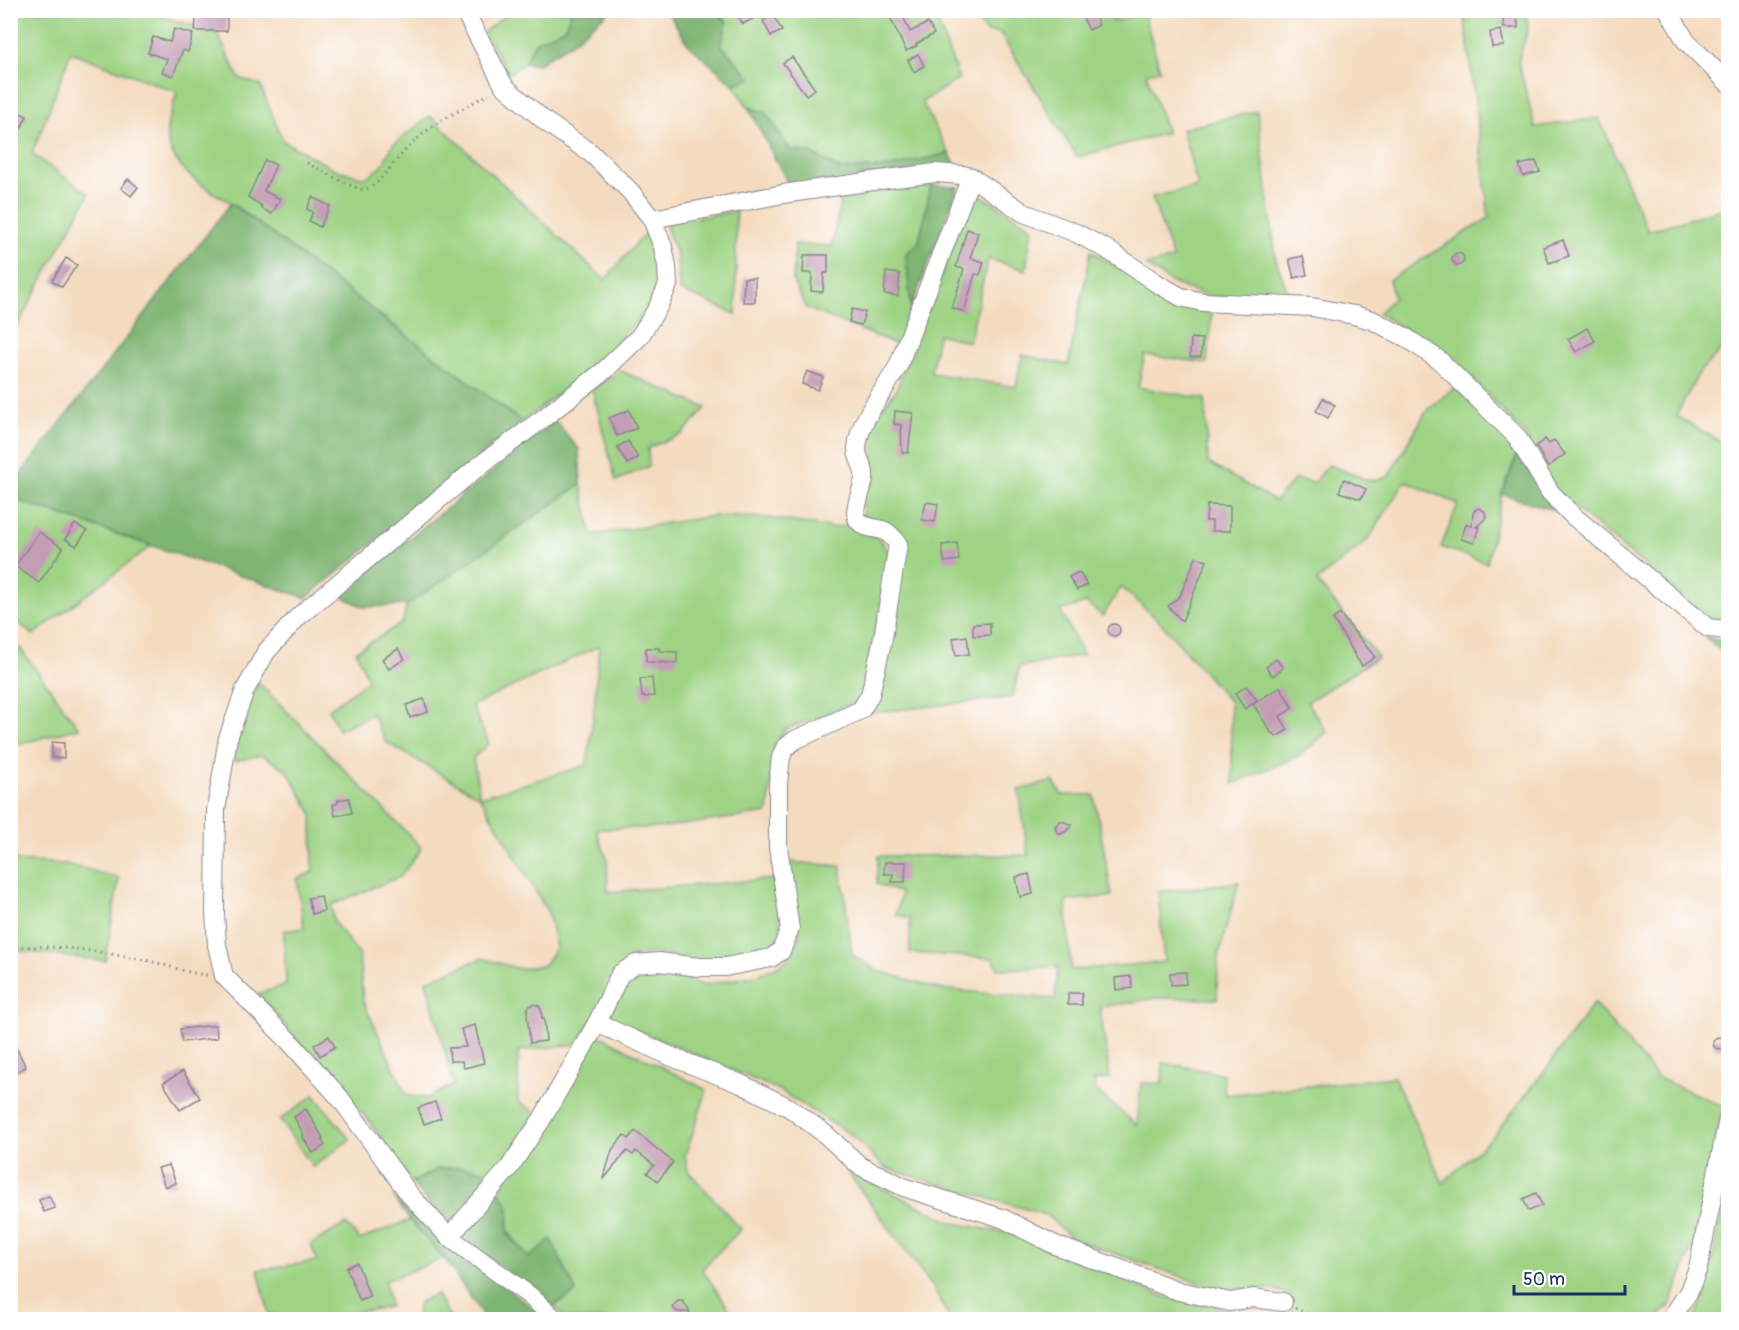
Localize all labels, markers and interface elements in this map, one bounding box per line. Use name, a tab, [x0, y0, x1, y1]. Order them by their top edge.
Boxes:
scale bar	[1514, 1258, 1625, 1296]
text: 50 m	[1523, 1268, 1565, 1291]

